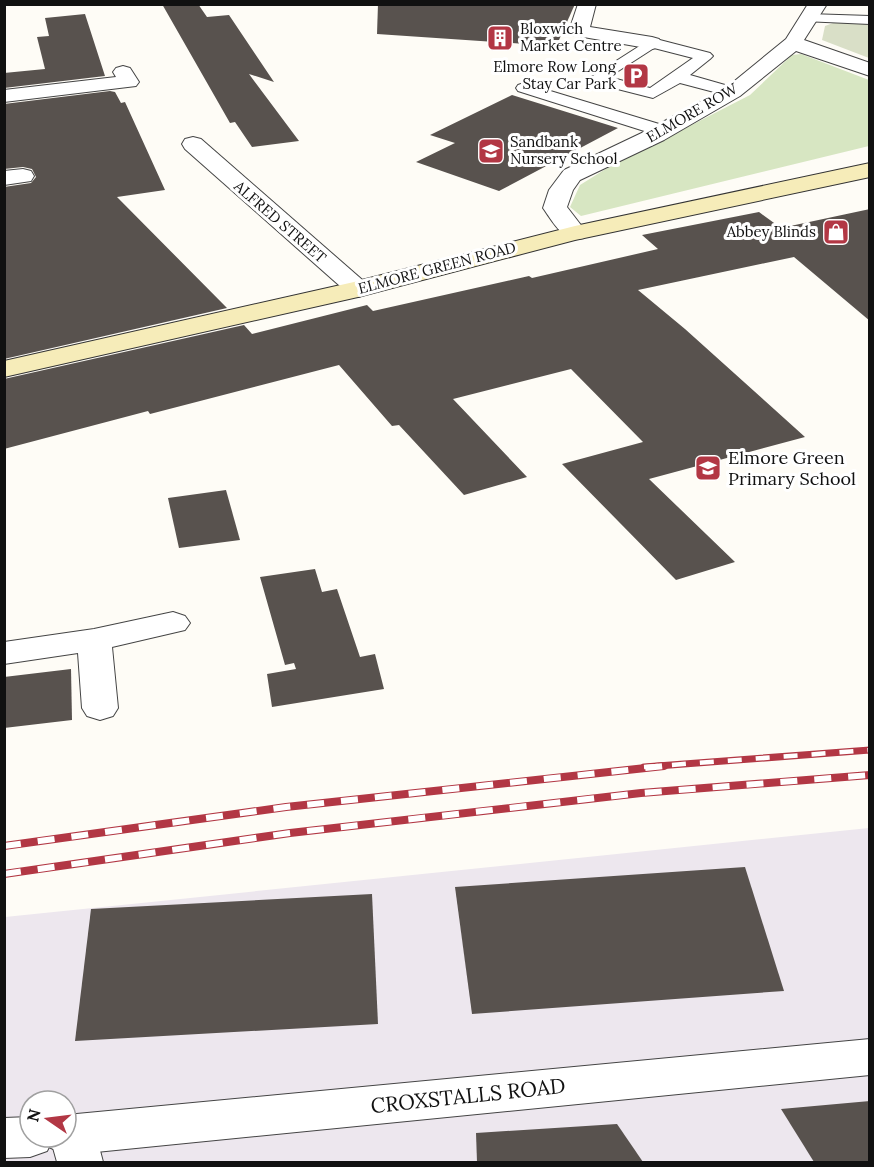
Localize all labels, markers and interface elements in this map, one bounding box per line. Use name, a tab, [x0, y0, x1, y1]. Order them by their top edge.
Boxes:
place label: Bloxwich Market Centre	[520, 19, 622, 55]
building icon: Bloxwich Market Centre	[485, 23, 515, 53]
place label: Elmore Row Long Stay Car Park	[493, 57, 617, 93]
parking icon: Elmore Row Long Stay Car Park	[621, 61, 651, 91]
street label: ELMORE ROW	[643, 78, 742, 146]
place label: Sandbank Nursery School	[510, 132, 618, 168]
school or university icon: Sandbank Nursery School	[476, 136, 506, 166]
street label: ALFRED STREET	[230, 176, 331, 267]
shop icon: Abbey Blinds	[821, 217, 851, 247]
place label: Abbey Blinds	[726, 222, 816, 241]
street label: ELMORE GREEN ROAD	[356, 237, 518, 298]
place label: Elmore Green Primary School	[728, 446, 856, 490]
school or university icon: Elmore Green Primary School	[693, 453, 723, 483]
street label: CROXSTALLS ROAD	[369, 1072, 567, 1119]
north arrow	[18, 1089, 78, 1149]
text: N	[22, 1107, 45, 1124]

